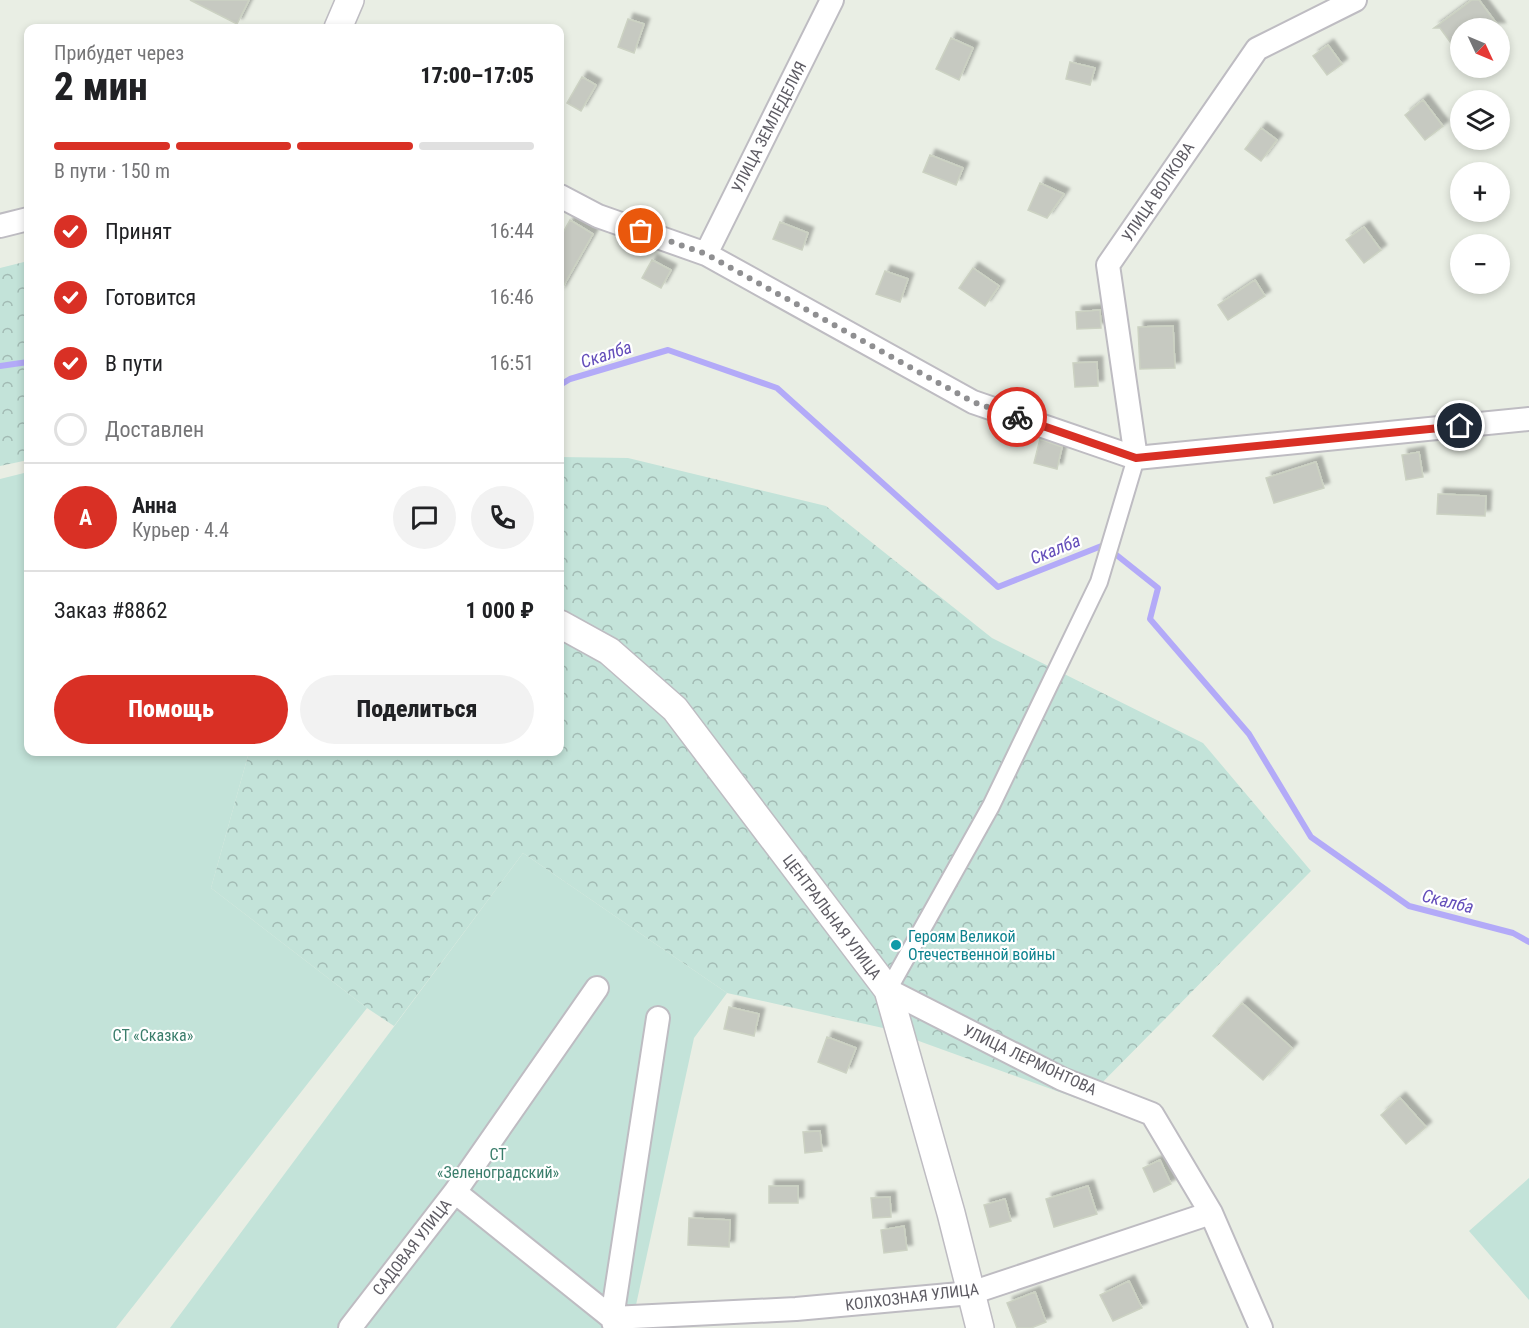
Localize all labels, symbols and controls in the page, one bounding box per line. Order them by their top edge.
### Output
north arrow [1450,18,1510,78]
map controls [1450,18,1510,294]
text: Прибудет через [54,41,184,65]
street label: УЛИЦА ЗЕМЛЕДЕЛИЯ [728,58,810,196]
text: 17:00–17:05 [420,63,534,88]
text: 2 мин [54,64,148,110]
button: layers [1450,90,1510,150]
street label: УЛИЦА ВОЛКОВА [1118,139,1198,245]
text: В пути · 150 m [54,159,170,183]
button: + [1450,162,1510,222]
pin [615,205,666,256]
icon: bag [624,214,657,247]
icon: check [54,215,87,248]
text: Принят [105,219,172,244]
text: 16:44 [490,219,534,243]
button: − [1450,234,1510,294]
icon: check [54,281,87,314]
text: Готовится [105,285,196,310]
text: 16:46 [490,285,534,309]
water label: Скалба [578,336,634,372]
icon: check [54,347,87,380]
text: В пути [105,351,163,376]
text: 16:51 [490,351,534,375]
courier [987,387,1047,447]
pin [1434,400,1485,451]
icon: bike [1001,401,1034,434]
icon: home [1443,409,1476,442]
text: Доставлен [105,417,204,442]
button: chat [393,486,456,549]
button: phone [471,486,534,549]
text: Анна [132,493,177,518]
text: А [79,505,92,530]
text: Курьер · 4.4 [132,518,229,542]
water label: Скалба [1027,529,1083,569]
text: Заказ #8862 [54,598,167,623]
text: 1 000 ₽ [466,598,534,623]
button: Помощь [54,675,288,744]
button: Поделиться [300,675,534,744]
street label: ЦЕНТРАЛЬНАЯ УЛИЦА [779,851,885,983]
water label: Скалба [1420,884,1476,918]
place label: Героям Великой Отечественной войны [908,927,1056,964]
marker: Героям Великой Отечественной войны [889,938,903,952]
street label: УЛИЦА ЛЕРМОНТОВА [960,1021,1100,1099]
park label: СТ «Сказка» [113,1026,194,1045]
park label: СТ «Зеленоградский» [437,1145,560,1182]
street label: САДОВАЯ УЛИЦА [369,1195,455,1299]
street label: КОЛХОЗНАЯ УЛИЦА [844,1279,980,1315]

